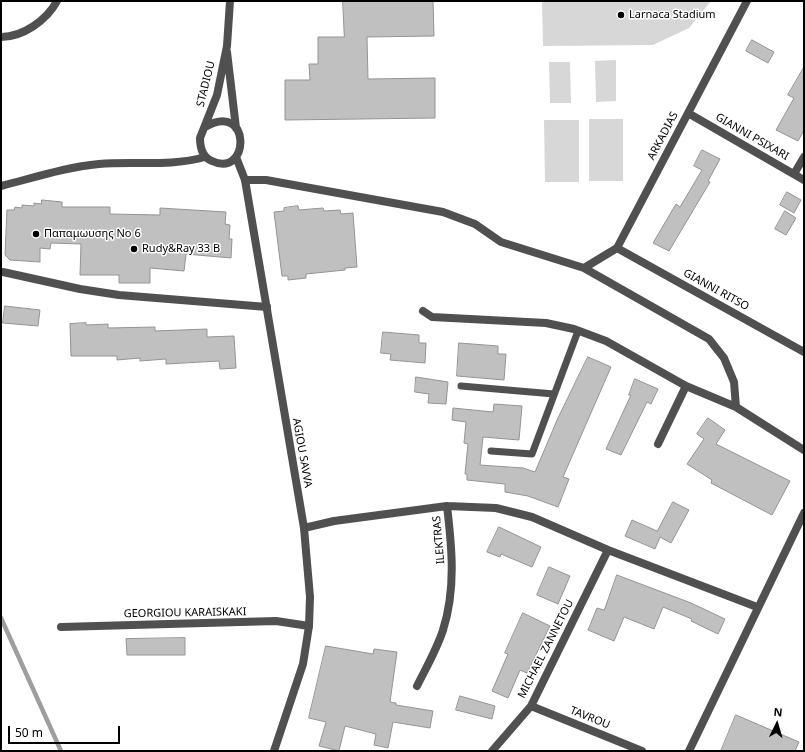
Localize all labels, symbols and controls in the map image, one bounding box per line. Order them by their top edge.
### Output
place label: Larnaca Stadium [629,8,716,22]
marker: Larnaca Stadium [616,10,626,20]
street label: STADIOU [194,60,218,108]
street label: ARKADIAS [645,110,681,162]
street label: GIANNI PSIXARI [713,111,791,163]
place label: Παπαμωυσης No 6 [44,227,141,241]
marker: Παπαμωυσης No 6 [31,229,41,239]
place label: Rudy&Ray 33 B [142,242,220,256]
marker: Rudy&Ray 33 B [129,244,139,254]
street label: GIANNI RITSO [681,266,751,314]
street label: AGIOU SAVVA [289,417,315,489]
street label: ILEKTRAS [430,515,448,565]
street label: MICHAEL ZANNETOU [515,597,577,701]
street label: GEORGIOU KARAISKAKI [124,605,246,621]
street label: TAVROU [568,704,612,732]
north arrow [757,704,797,744]
text: N [773,704,783,719]
scale bar [10,718,122,744]
text: 50 m [15,724,43,741]

